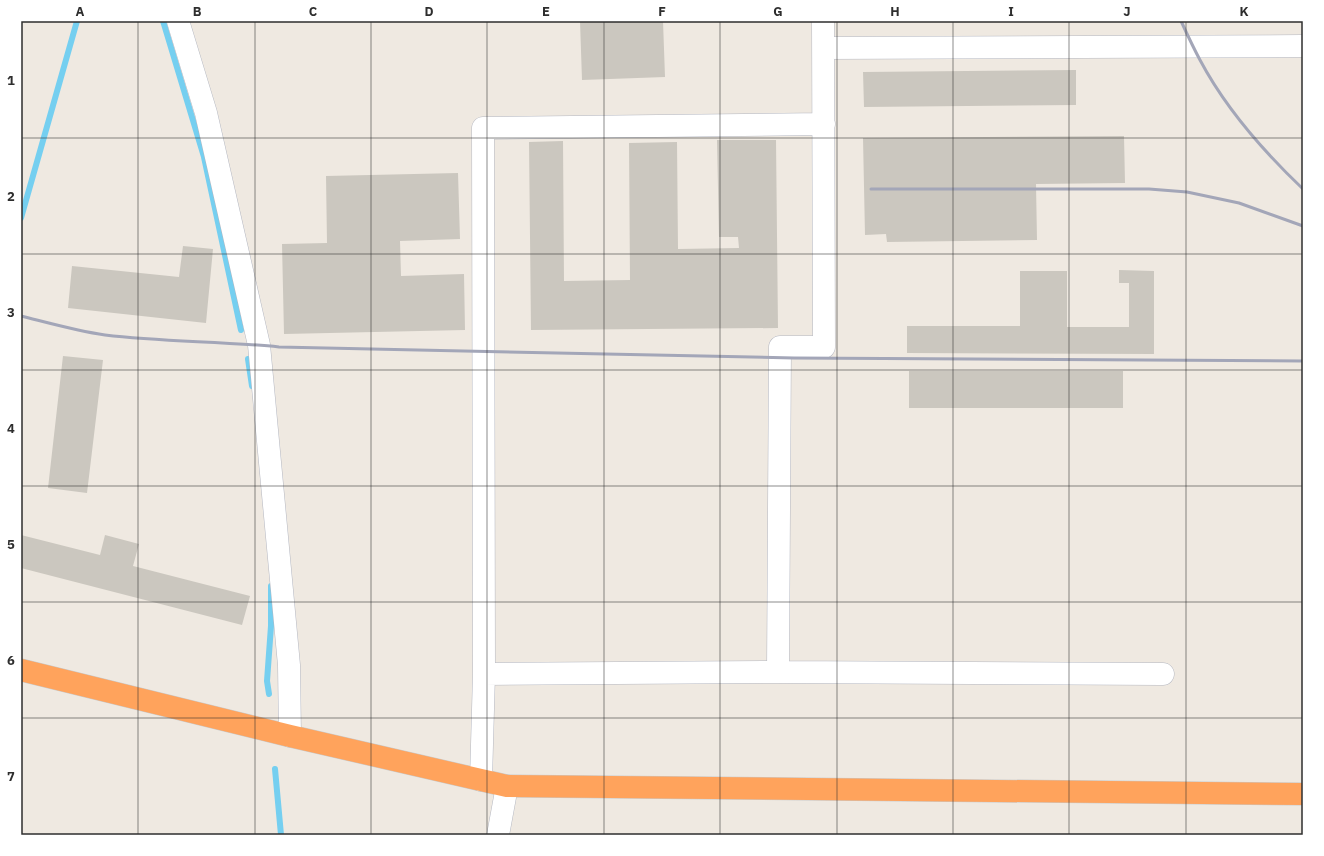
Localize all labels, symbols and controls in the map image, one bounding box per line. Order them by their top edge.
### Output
text: A [76,3,85,20]
text: B [193,3,202,20]
text: C [309,3,318,20]
text: D [424,3,434,20]
text: E [542,3,550,20]
text: F [658,3,666,20]
text: G [773,3,783,20]
text: H [890,3,900,20]
text: I [1008,3,1014,20]
text: J [1123,3,1131,20]
text: K [1239,3,1249,20]
text: 1 [7,72,15,89]
text: 2 [7,188,15,205]
text: 3 [7,304,15,321]
text: 4 [7,420,15,437]
text: 5 [7,536,15,553]
text: 6 [7,652,15,669]
text: 7 [7,768,15,785]

